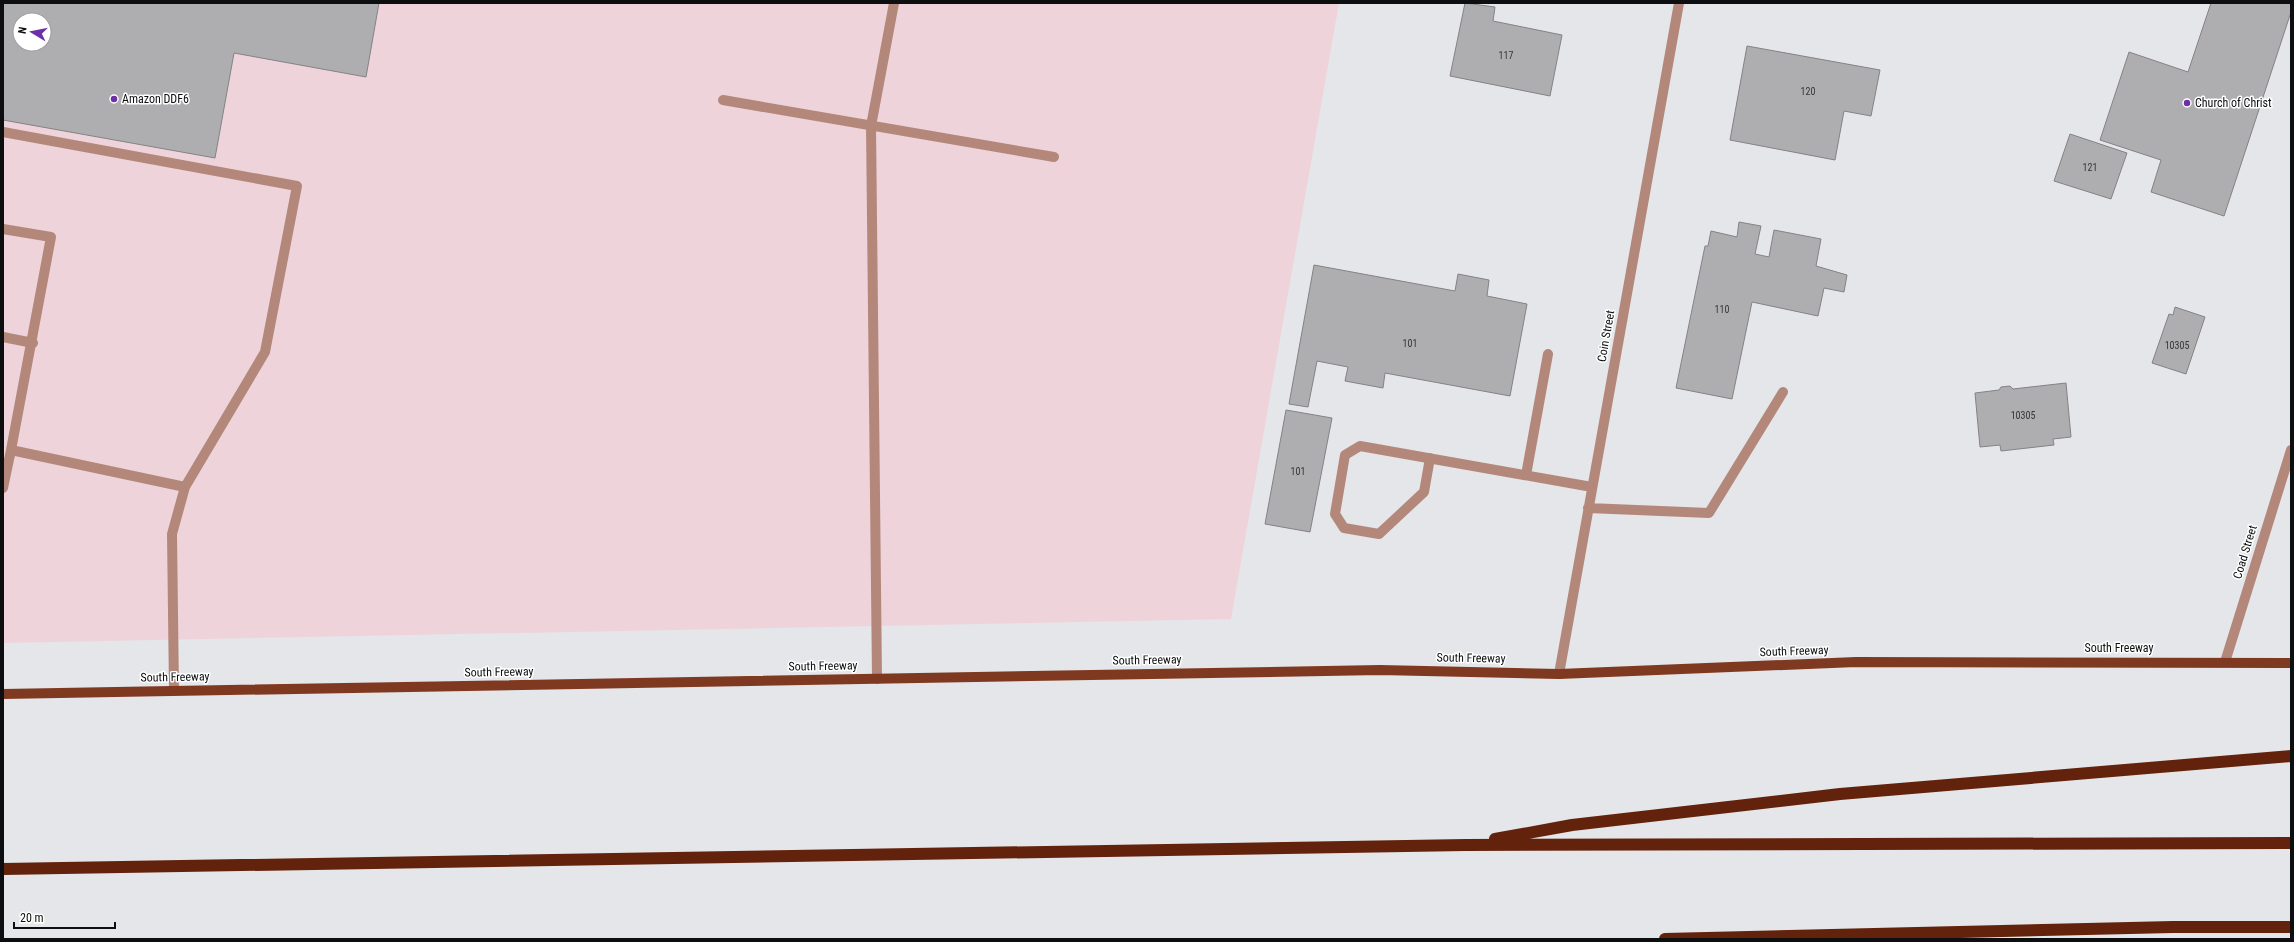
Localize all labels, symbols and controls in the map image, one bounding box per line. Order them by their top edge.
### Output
north arrow [12,12,52,52]
text: N [16,26,30,35]
house number: 117 [1499,50,1513,61]
house number: 120 [1801,86,1815,97]
place label: Amazon DDF6 [122,92,189,106]
marker: Amazon DDF6 [109,94,119,104]
place label: Church of Christ [2195,96,2272,110]
marker: Church of Christ [2182,98,2192,108]
house number: 121 [2083,162,2097,173]
house number: 110 [1715,304,1729,315]
street label: Coin Street [1595,309,1618,363]
house number: 101 [1403,338,1417,349]
house number: 10305 [2165,340,2189,351]
house number: 10305 [2011,410,2035,421]
house number: 101 [1291,466,1305,477]
street label: Coad Street [2230,523,2260,581]
street label: South Freeway [2084,641,2154,655]
street label: South Freeway [1759,643,1829,659]
street label: South Freeway [1436,650,1506,666]
street label: South Freeway [1112,652,1182,668]
street label: South Freeway [788,658,858,674]
street label: South Freeway [464,664,534,680]
street label: South Freeway [140,669,210,685]
scale bar [14,904,115,930]
text: 20 m [20,911,44,925]

